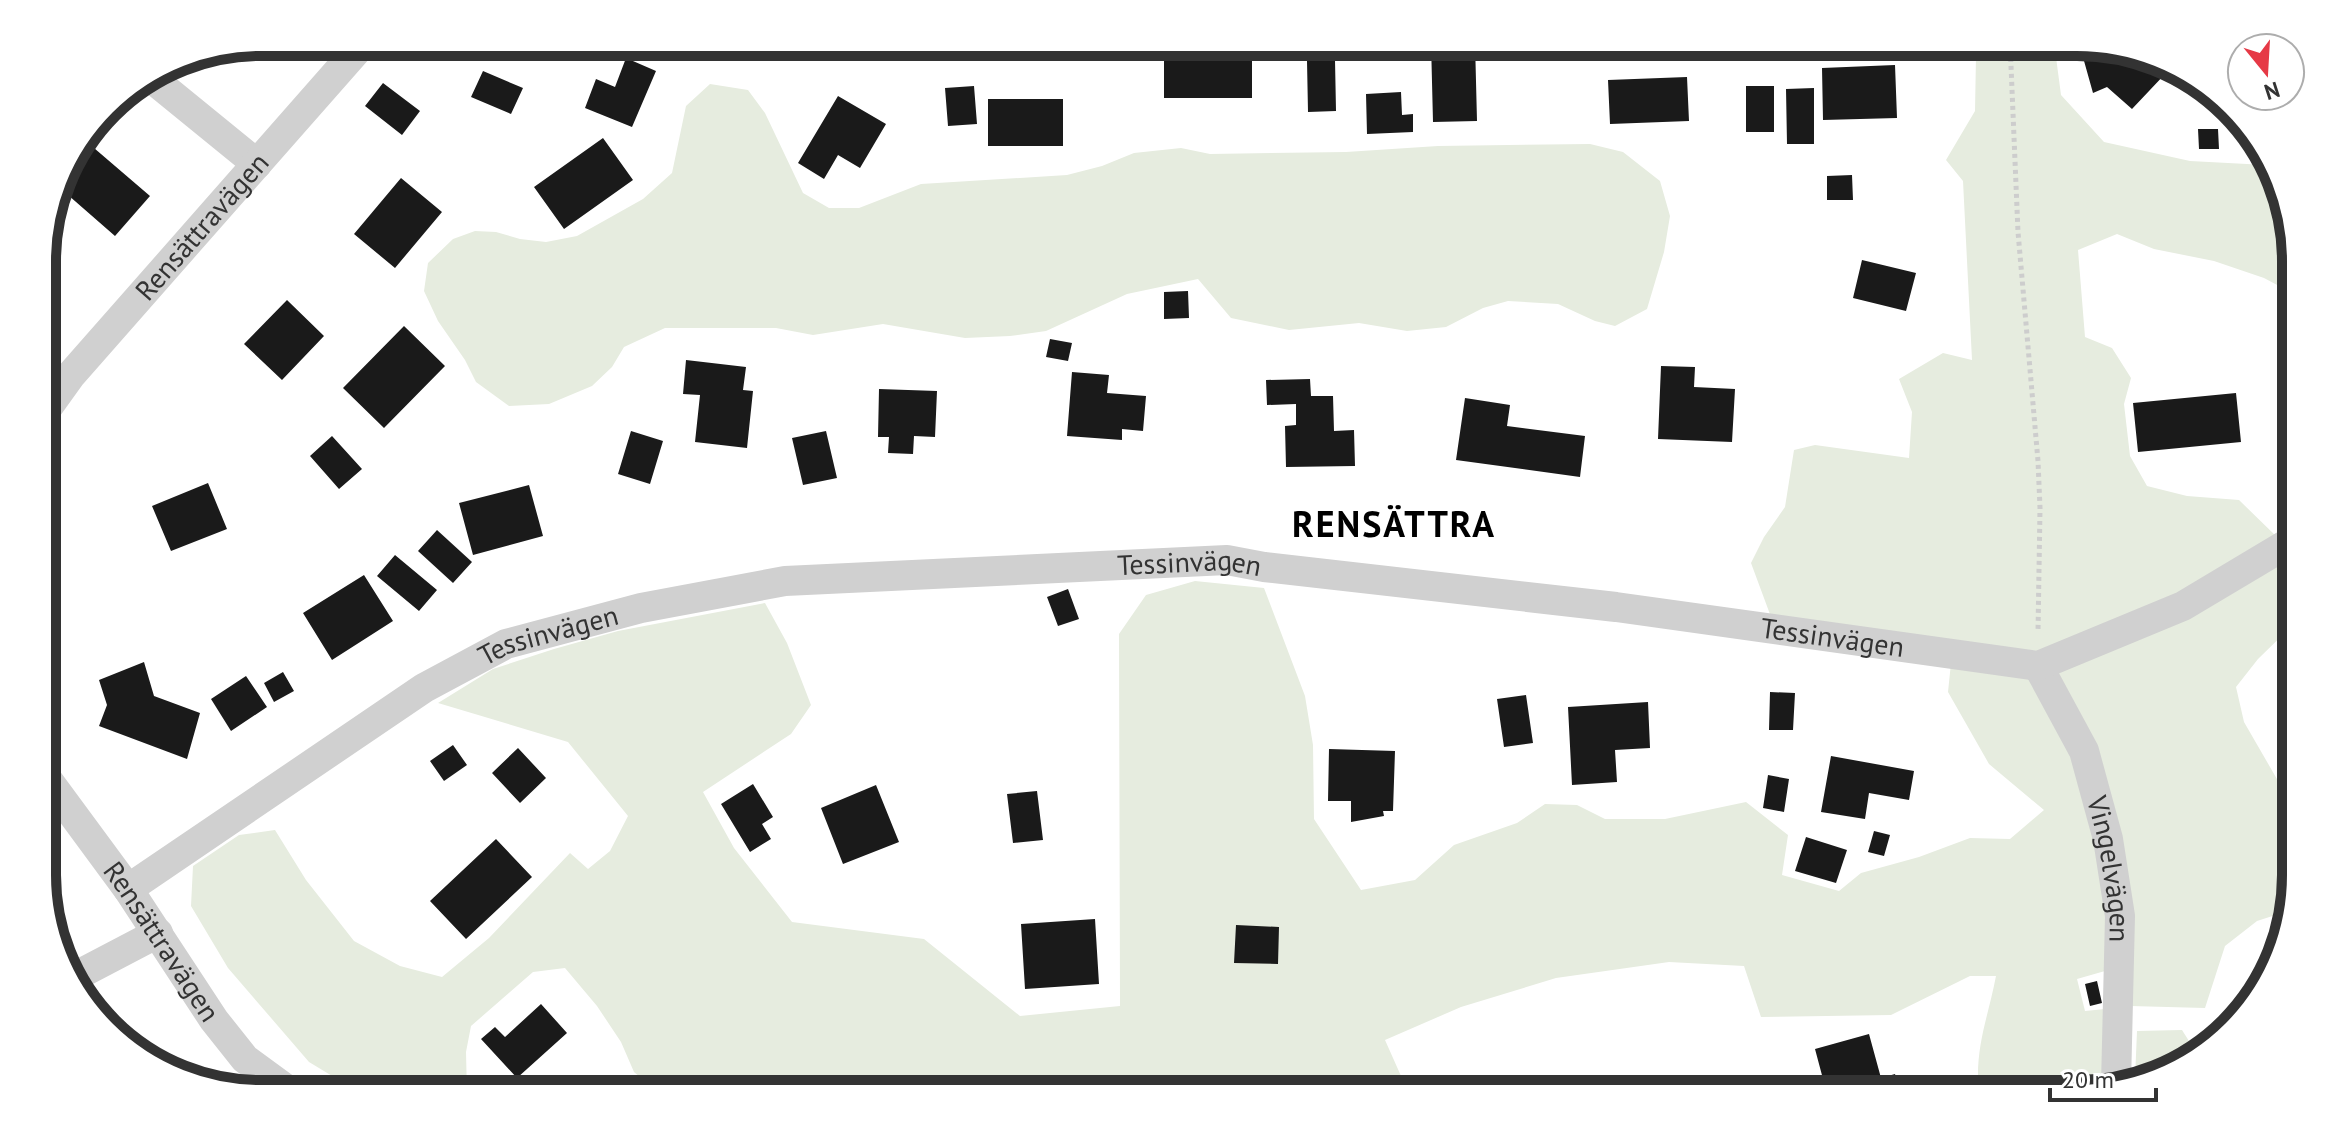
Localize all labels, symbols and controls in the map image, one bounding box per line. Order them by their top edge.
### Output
north arrow [2226,32,2306,112]
text: N [2261,75,2283,107]
street label: Rensättravägen [126,144,276,308]
district label: RENSÄTTRA [1292,500,1496,547]
street label: Tessinvägen [1116,541,1265,584]
street label: Tessinvägen [471,596,622,674]
street label: Tessinvägen [1758,608,1907,665]
street label: Vingelvägen [2079,791,2139,943]
street label: Rensättravägen [96,853,229,1028]
scale bar [2050,1052,2156,1102]
text: 20 m [2062,1064,2114,1095]

